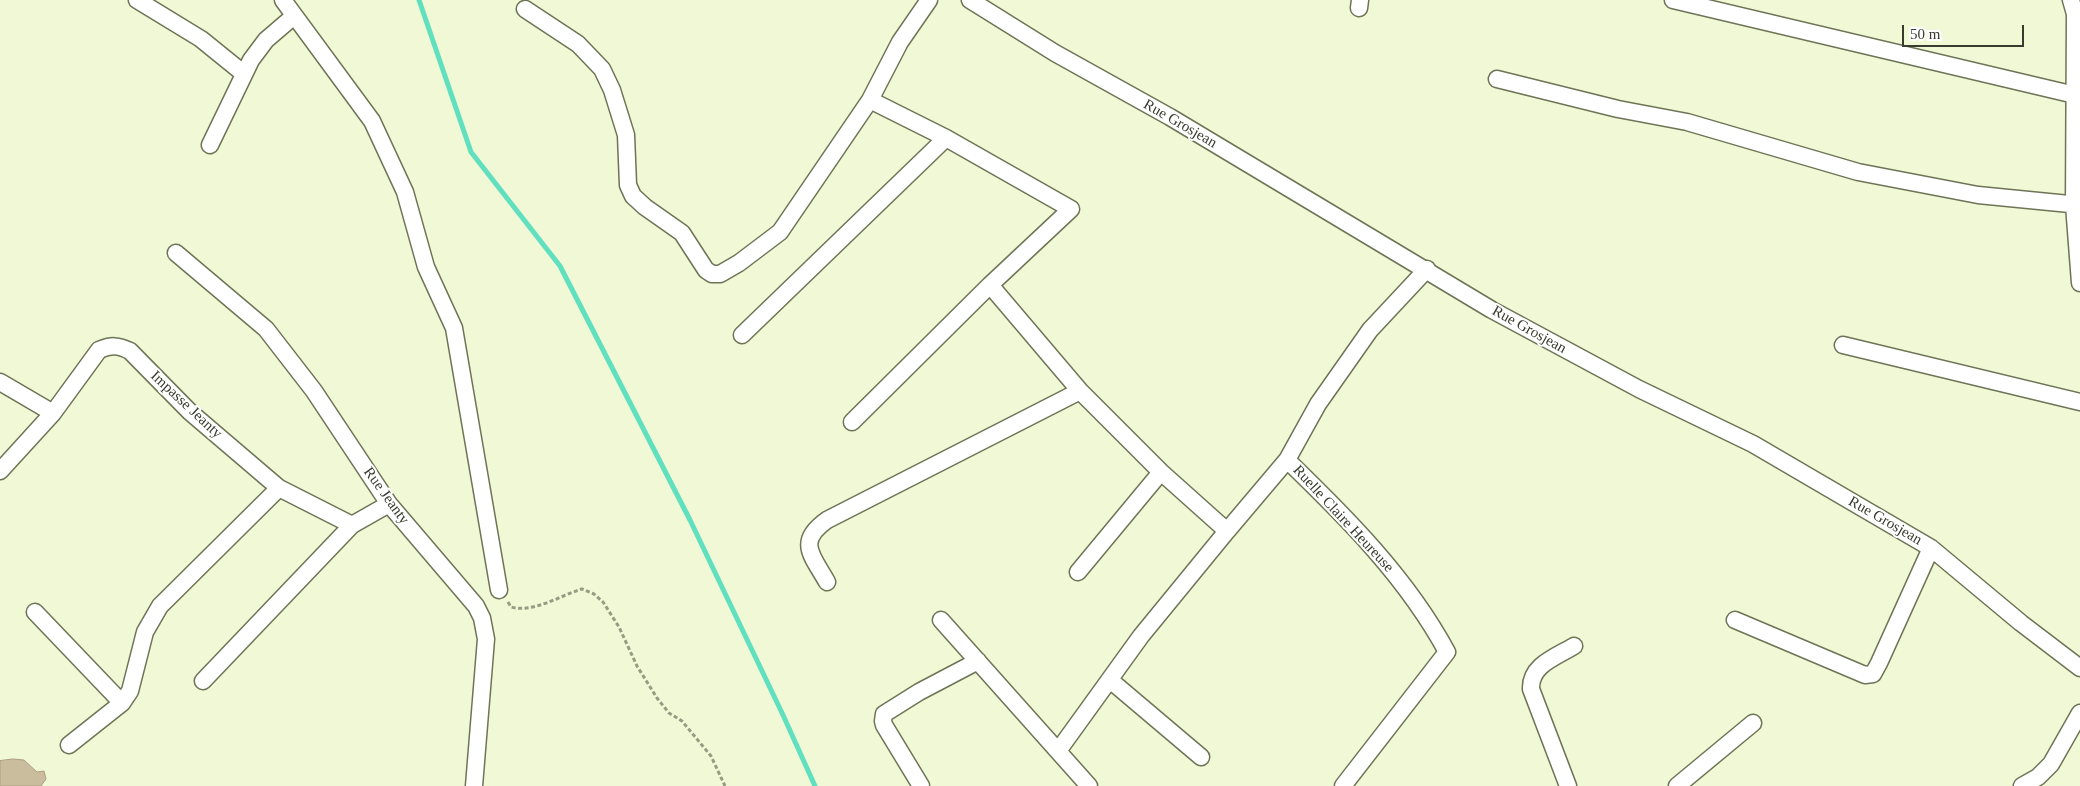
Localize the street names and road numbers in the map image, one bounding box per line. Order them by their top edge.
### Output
street label: Rue Grosjean [1140,96,1220,152]
street label: Rue Grosjean [1489,302,1569,358]
street label: Impasse Jeanty [147,367,225,443]
street label: Ruelle Claire Heureuse [1289,462,1397,576]
street label: Rue Jeanty [359,464,413,528]
street label: Rue Grosjean [1845,493,1925,549]

